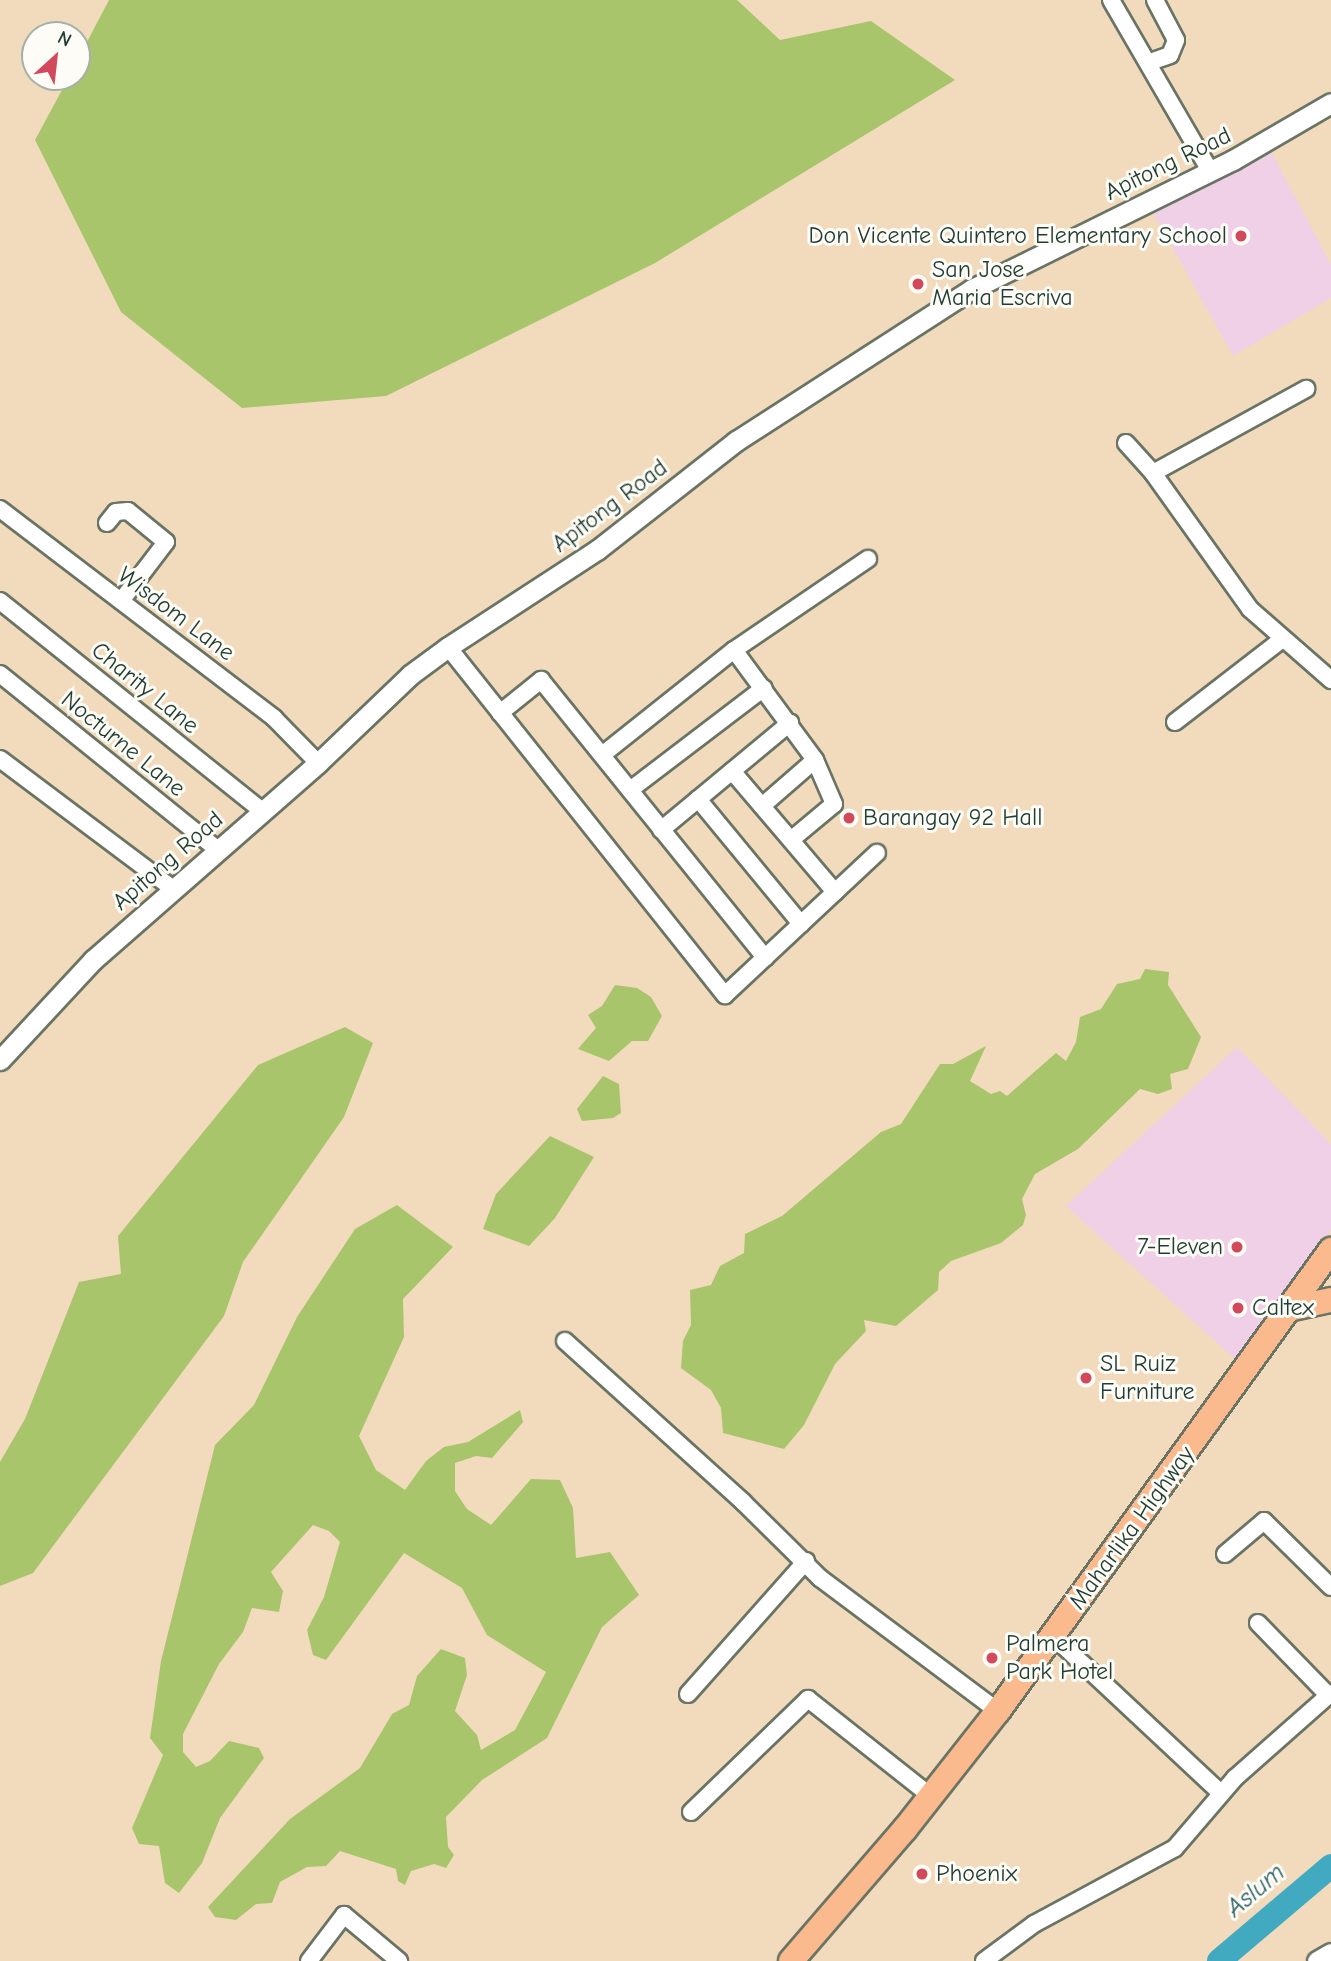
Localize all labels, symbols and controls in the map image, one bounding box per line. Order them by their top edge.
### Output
north arrow [21,21,91,91]
text: N [54,26,75,52]
street label: Apitong Road [1100,121,1236,207]
place label: Don Vicente Quintero Elementary School [808,222,1227,250]
marker: Don Vicente Quintero Elementary School [1233,228,1249,244]
place label: San Jose Maria Escriva [932,256,1073,312]
marker: San Jose Maria Escriva [910,276,926,292]
street label: Apitong Road [547,453,673,559]
street label: Wisdom Lane [112,561,240,667]
street label: Charity Lane [85,636,205,740]
street label: Nocturne Lane [55,685,191,803]
place label: Barangay 92 Hall [863,804,1042,832]
street label: Apitong Road [107,805,229,917]
marker: Barangay 92 Hall [841,810,857,826]
place label: 7-Eleven [1137,1233,1223,1261]
marker: 7-Eleven [1229,1239,1245,1255]
place label: Caltex [1252,1294,1314,1322]
marker: Caltex [1230,1300,1246,1316]
place label: SL Ruiz Furniture [1100,1350,1195,1406]
marker: SL Ruiz Furniture [1078,1370,1094,1386]
street label: Maharlika Highway [1063,1441,1201,1615]
place label: Palmera Park Hotel [1006,1630,1113,1686]
marker: Palmera Park Hotel [984,1650,1000,1666]
water label: Aslum [1220,1858,1292,1924]
place label: Phoenix [936,1860,1017,1888]
marker: Phoenix [914,1866,930,1882]

